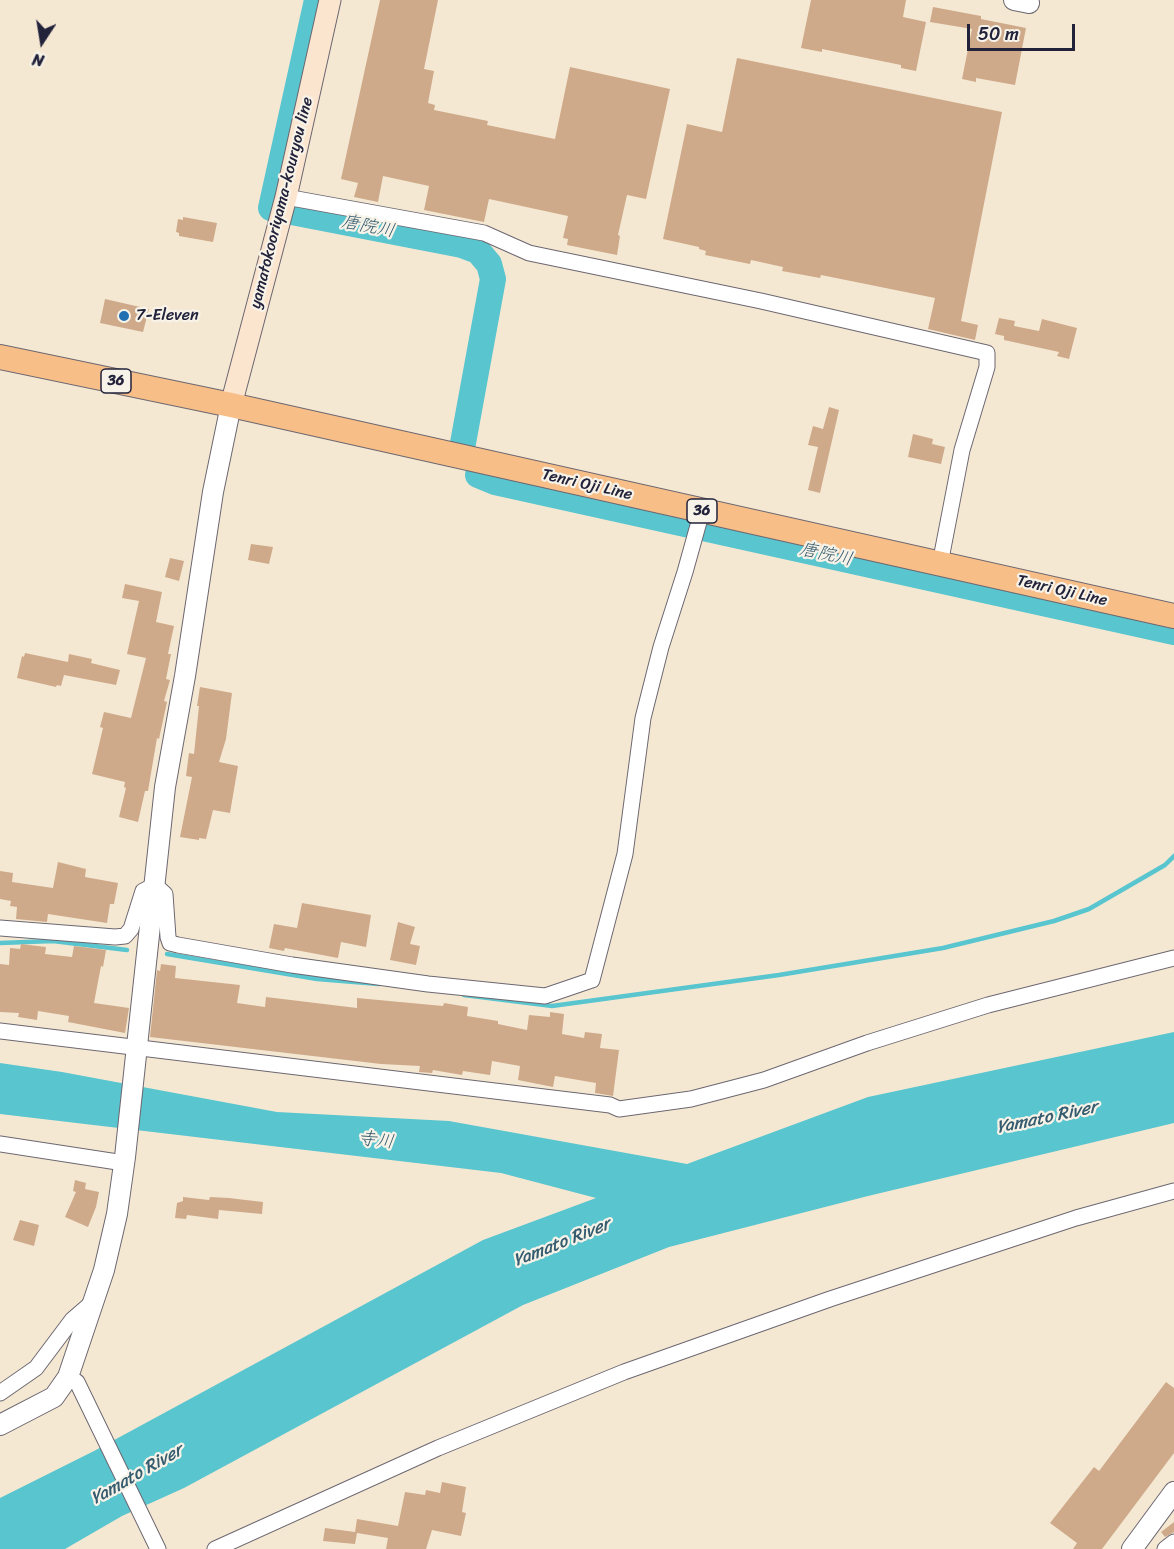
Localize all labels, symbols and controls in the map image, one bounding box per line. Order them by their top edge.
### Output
north arrow [12,12,72,72]
scale bar [970,12,1078,50]
text: 50 m [978,18,1019,50]
text: N [30,45,47,75]
street label: yamatokooriyama-kouryou line [246,95,318,311]
water label: 唐院川 [339,211,397,243]
place label: 7-Eleven [136,306,199,326]
marker: 7-Eleven [117,309,131,323]
road number: 36 [101,369,131,393]
street label: Tenri Oji Line [540,465,634,505]
road number: 36 [687,499,717,523]
water label: 唐院川 [797,539,855,571]
street label: Tenri Oji Line [1015,571,1109,611]
water label: Yamato River [995,1097,1099,1139]
water label: 寺川 [357,1128,395,1154]
water label: Yamato River [511,1214,613,1272]
water label: Yamato River [87,1440,187,1510]

